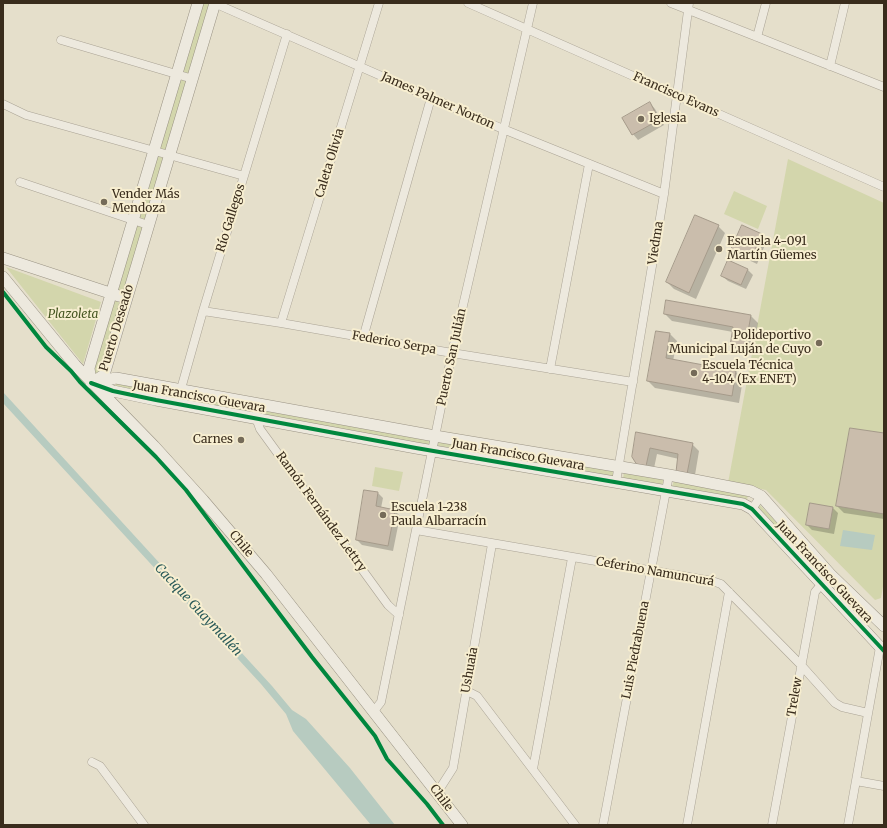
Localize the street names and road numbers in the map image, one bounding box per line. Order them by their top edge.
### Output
street label: James Palmer Norton [379,69,497,133]
street label: Francisco Evans [631,70,721,120]
street label: Caleta Olivia [313,127,347,199]
street label: Río Gallegos [214,182,248,254]
street label: Viedma [645,220,667,266]
street label: Puerto Deseado [97,283,137,373]
street label: Puerto San Julián [435,307,469,407]
street label: Federico Serpa [351,329,437,357]
street label: Juan Francisco Guevara [132,378,266,416]
street label: Juan Francisco Guevara [451,436,585,474]
street label: Ramón Fernández Lettry [273,449,369,575]
street label: Juan Francisco Guevara [773,518,875,626]
street label: Chile [226,528,256,560]
street label: Ceferino Namuncurá [595,555,715,589]
street label: Luis Piedrabuena [619,600,653,700]
street label: Ushuaia [459,646,481,694]
street label: Trelew [784,676,806,718]
street label: Chile [426,782,456,814]

